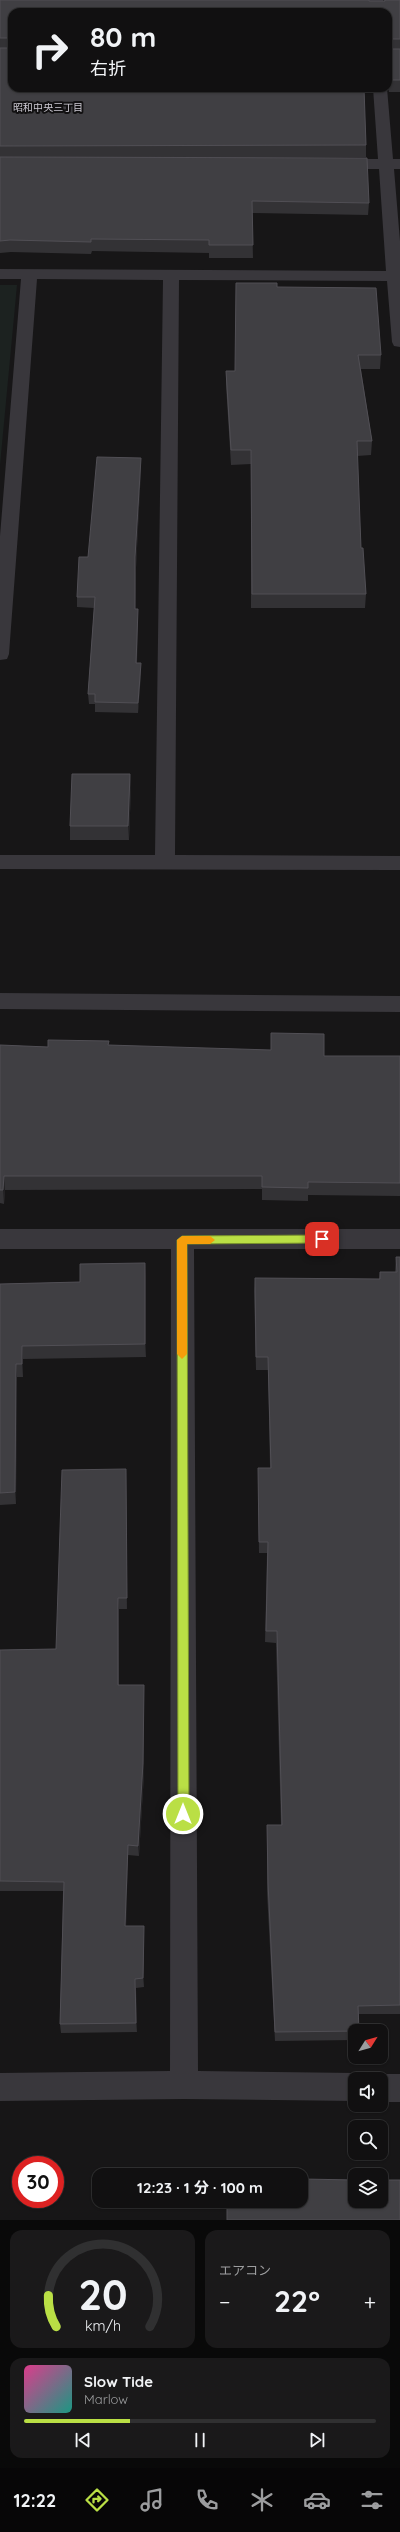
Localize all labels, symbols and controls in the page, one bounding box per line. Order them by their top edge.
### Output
text: 80 m [90,19,156,54]
icon: right [24,24,76,76]
text: 右折 [90,57,126,80]
district label: 昭和中央三丁目 [13,101,83,114]
pin [305,1222,339,1256]
icon: arrive [311,1228,333,1250]
position arrow [162,1793,204,1835]
north arrow [348,2024,388,2064]
map controls [348,2024,388,2208]
button: sound [348,2072,388,2112]
button: search [348,2120,388,2160]
speed limit sign: 30 [12,2156,64,2208]
button: layers [348,2168,388,2208]
text: 12:23 · 1 分 · 100 m [137,2178,263,2197]
text: エアコン [219,2262,271,2278]
text: 20 [78,2268,127,2320]
text: 22° [274,2282,320,2320]
text: − [219,2288,230,2316]
text: + [364,2288,376,2316]
text: km/h [84,2317,121,2335]
text: Slow Tide [84,2372,153,2391]
text: Marlow [84,2391,128,2407]
icon: previous [72,2429,94,2451]
icon: pause [189,2429,211,2451]
icon: next [306,2429,328,2451]
icon: directions [83,2486,111,2514]
icon: music [138,2486,166,2514]
icon: phone [193,2486,221,2514]
icon: climate [248,2486,276,2514]
icon: car [303,2486,331,2514]
icon: filters [358,2486,386,2514]
text: 12:22 [14,2489,56,2512]

